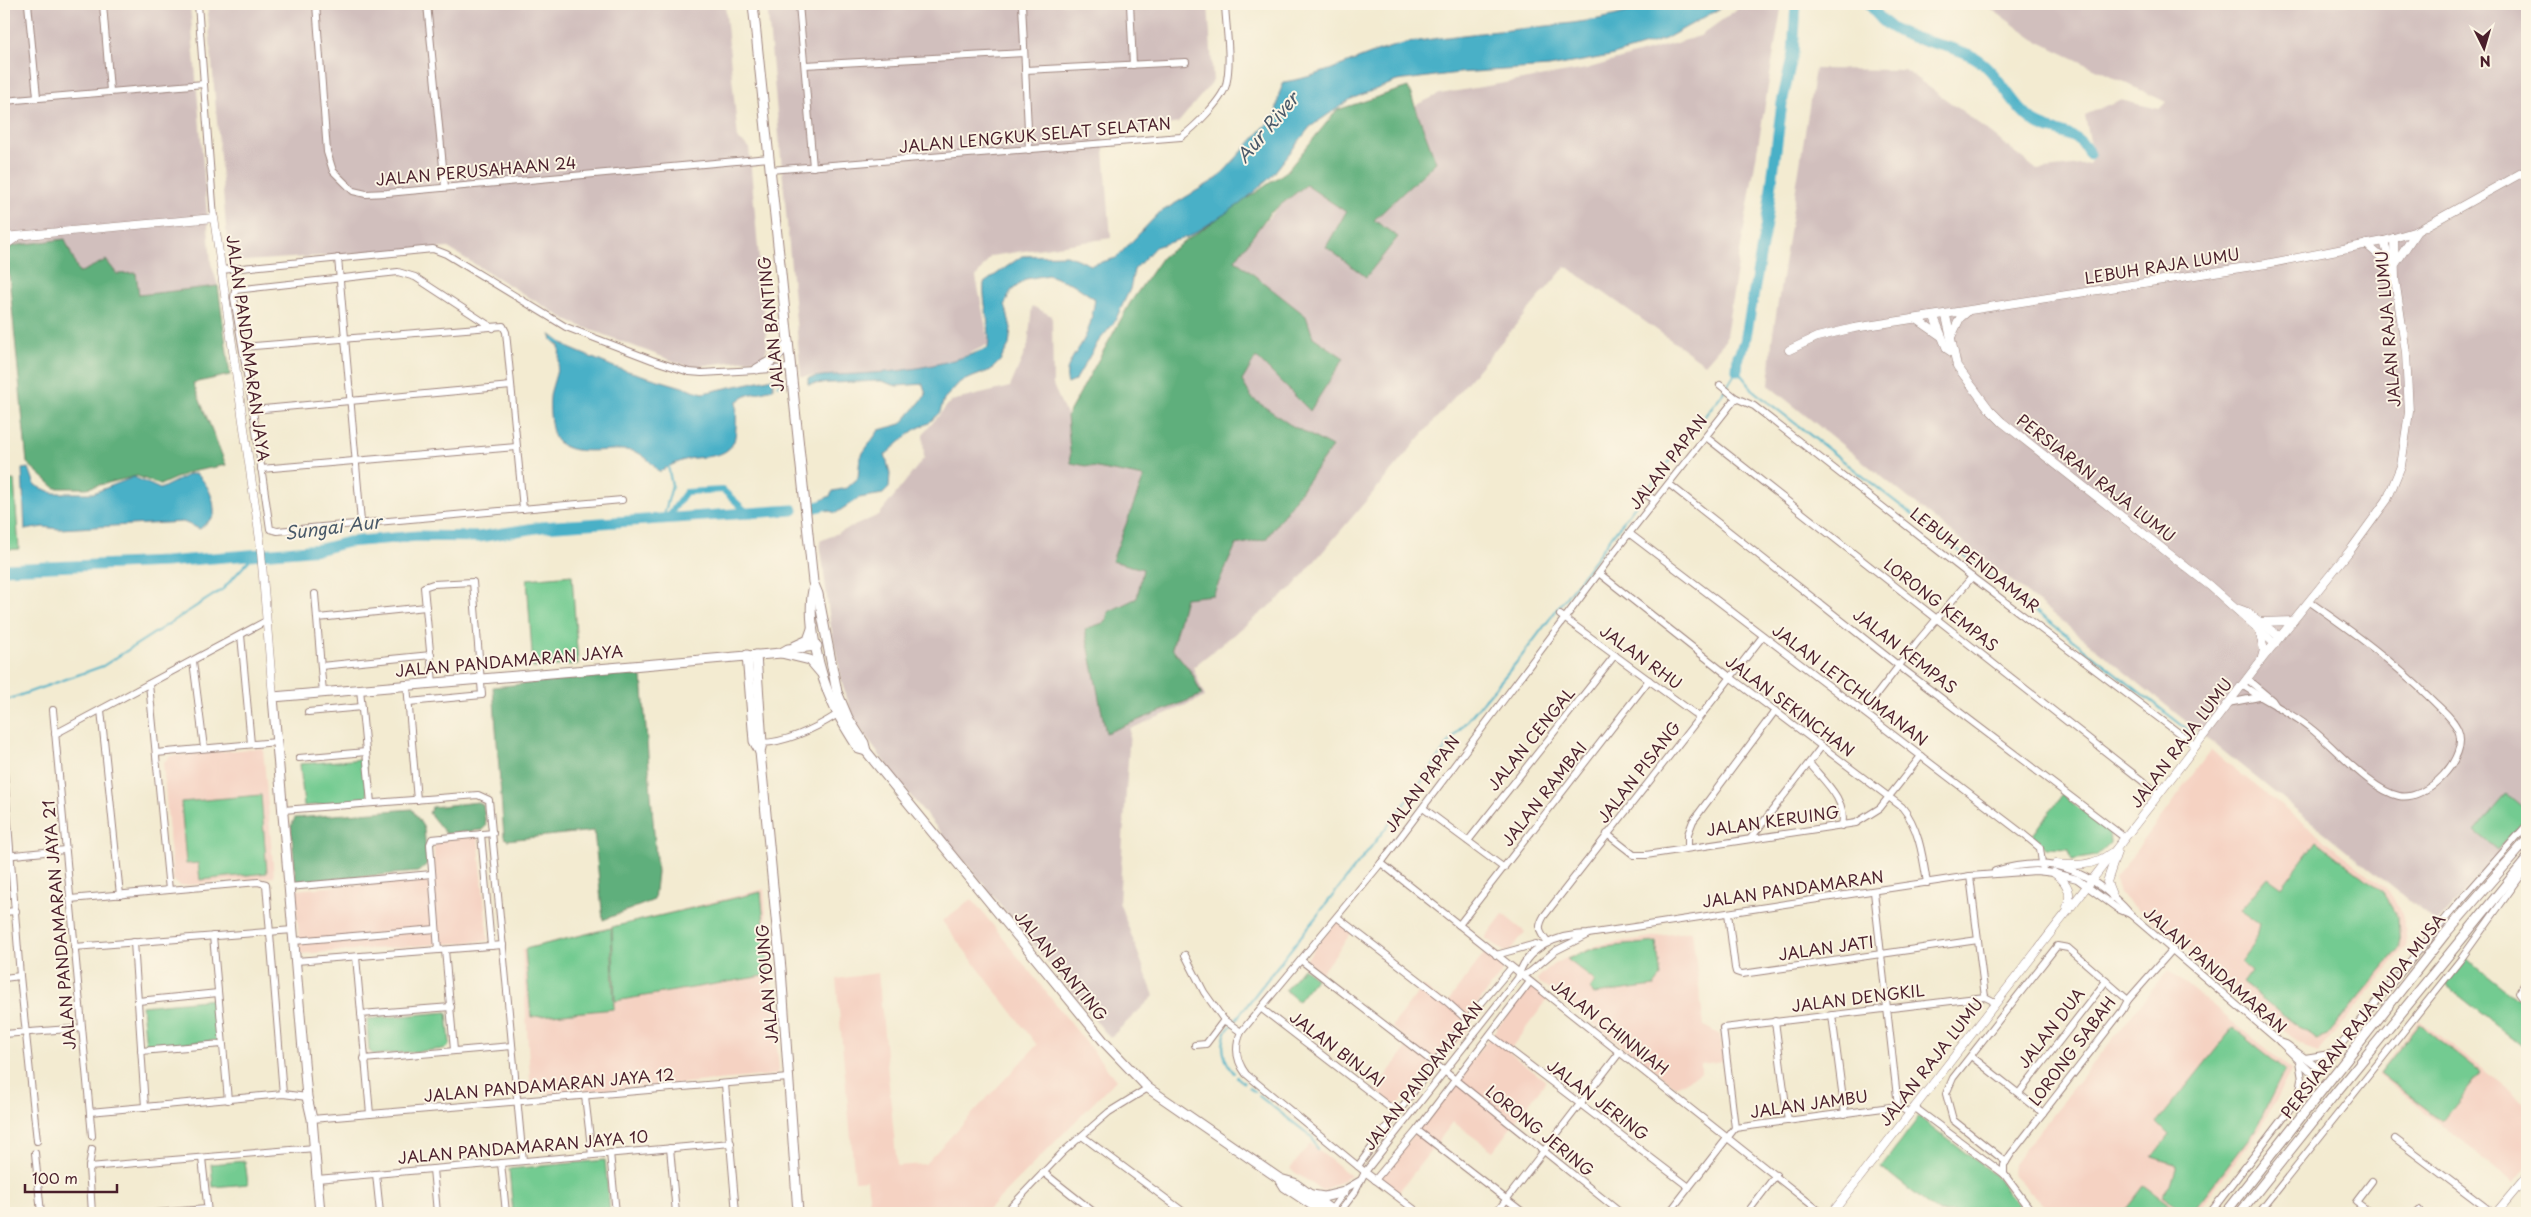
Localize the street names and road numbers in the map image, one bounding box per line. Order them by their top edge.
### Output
street label: JALAN LENGKUK SELAT SELATAN [898,110,1172,158]
street label: JALAN PERUSAHAAN 24 [375,149,577,191]
street label: JALAN PANDAMARAN JAYA [221,233,277,463]
street label: LEBUH RAJA LUMU [2082,241,2241,289]
street label: JALAN RAJA LUMU [2368,250,2406,408]
street label: JALAN BANTING [751,255,789,394]
street label: PERSIARAN RAJA LUMU [2012,407,2181,547]
street label: JALAN PAPAN [1622,409,1712,514]
street label: LEBUH PENDAMAR [1906,501,2046,618]
street label: LORONG KEMPAS [1879,552,2004,657]
street label: JALAN KEMPAS [1849,602,1963,699]
street label: JALAN RHU [1595,618,1688,694]
street label: JALAN LETCHUMANAN [1768,618,1933,751]
street label: JALAN PANDAMARAN JAYA [394,638,624,682]
street label: JALAN SEKINCHAN [1721,649,1860,762]
street label: JALAN RAJA LUMU [2123,672,2237,812]
street label: JALAN CENGAL [1481,681,1580,795]
street label: JALAN PISANG [1591,715,1686,828]
street label: JALAN PAPAN [1378,730,1465,837]
street label: JALAN RAMBAI [1495,736,1592,851]
street label: JALAN PANDAMARAN JAYA 21 [35,799,81,1051]
street label: JALAN KERUING [1705,799,1841,841]
street label: JALAN PANDAMARAN [1701,863,1885,913]
street label: JALAN PANDAMARAN [2139,900,2293,1038]
street label: JALAN BANTING [1009,905,1114,1026]
street label: PERSIARAN RAJA MUDA MUSA [2274,907,2450,1123]
street label: JALAN YOUNG [749,923,783,1045]
street label: JALAN JATI [1777,928,1875,966]
street label: JALAN CHINNIAH [1547,973,1675,1080]
street label: JALAN DENGKIL [1790,977,1926,1017]
street label: JALAN DUA [2011,982,2089,1073]
street label: LORONG SABAH [2022,991,2120,1110]
street label: JALAN RAJA LUMU [1872,992,1988,1131]
street label: JALAN PANDAMARAN [1356,996,1488,1155]
street label: JALAN BINJAI [1285,1004,1390,1092]
street label: JALAN JERING [1542,1053,1655,1146]
street label: JALAN PANDAMARAN JAYA 12 [423,1061,675,1107]
street label: LORONG JERING [1481,1079,1600,1182]
street label: JALAN JAMBU [1748,1083,1869,1123]
street label: JALAN PANDAMARAN JAYA 10 [397,1123,649,1169]

